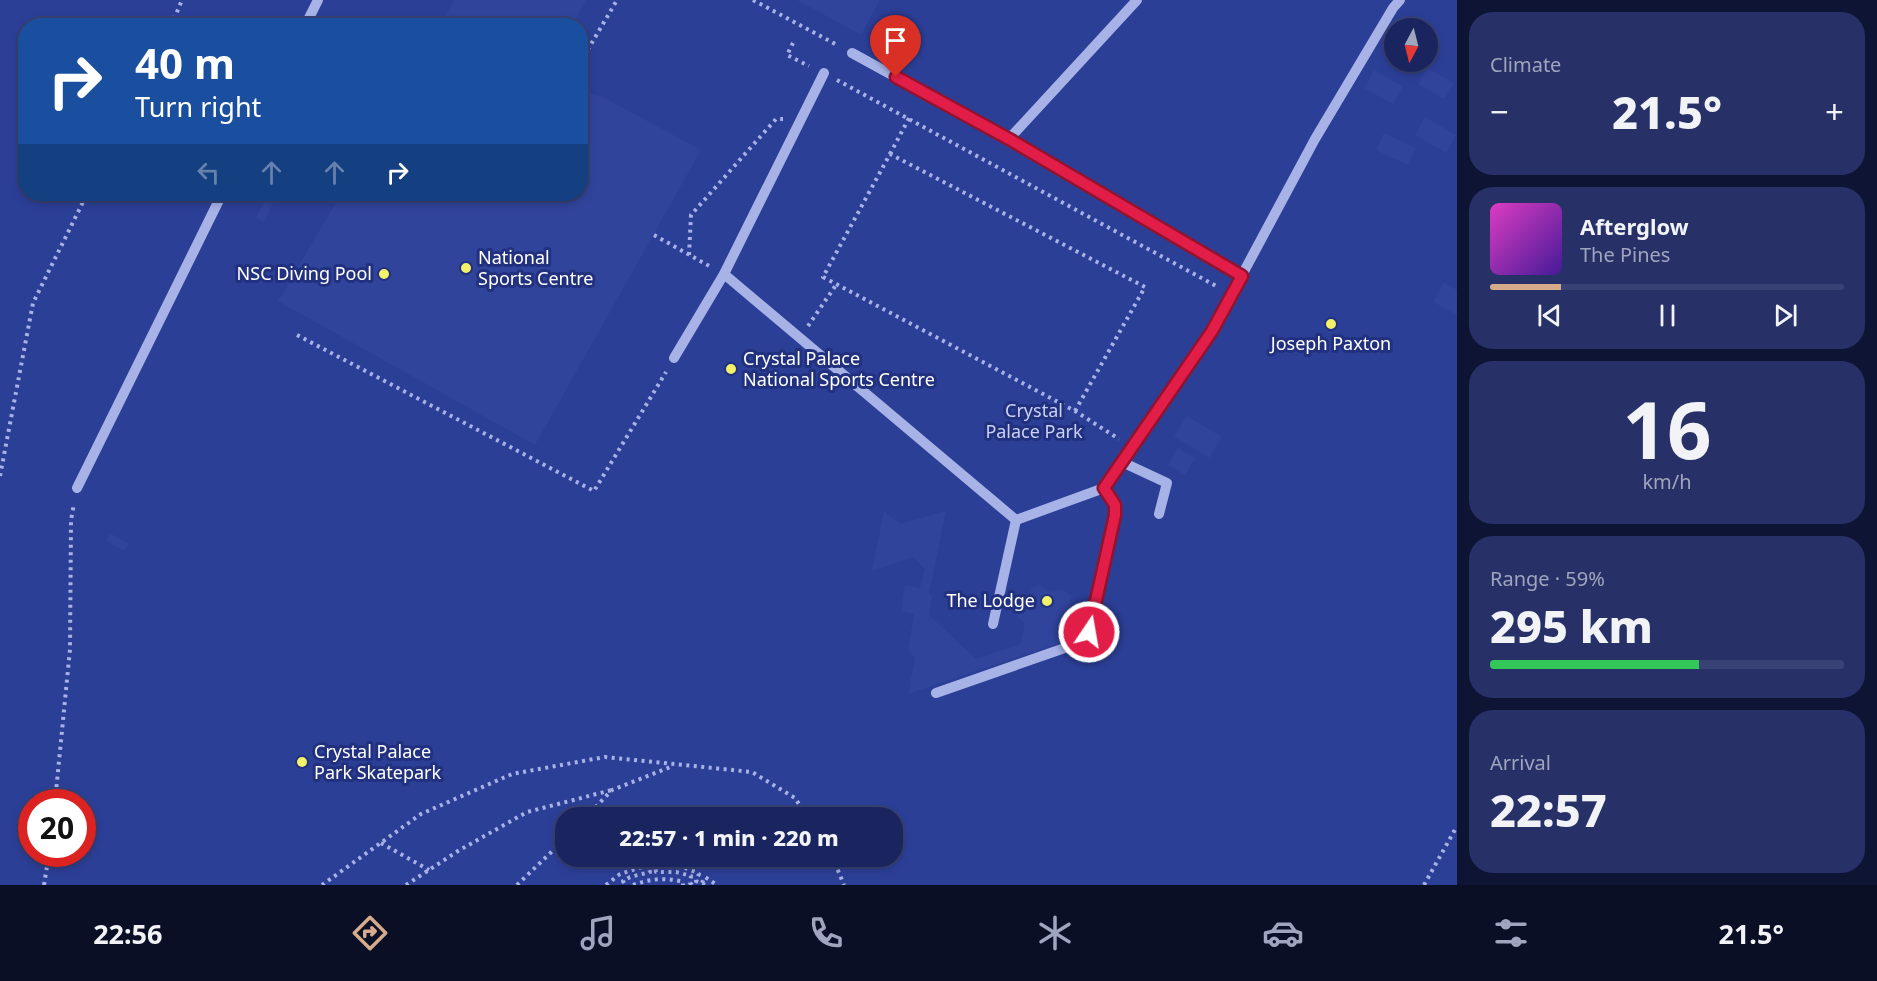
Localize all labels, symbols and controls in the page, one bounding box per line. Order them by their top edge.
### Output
pin [870,15,921,77]
north arrow [1384,18,1438,72]
map controls [1384,18,1438,72]
icon: arrive [879,24,912,57]
text: 40 m [135,34,235,91]
icon: right [36,42,114,120]
text: Climate [1490,51,1561,78]
text: 21.5° [1612,81,1722,142]
text: Turn right [135,88,261,125]
text: − [1490,89,1509,134]
text: + [1825,89,1844,134]
icon: left [192,156,225,189]
icon: ahead [255,156,288,189]
icon: ahead [318,156,351,189]
icon: right [381,156,414,189]
text: Afterglow [1580,211,1689,241]
text: The Pines [1580,241,1670,268]
place label: National Sports Centre [478,245,593,290]
place label: NSC Diving Pool [237,261,372,285]
marker: National Sports Centre [459,261,473,275]
marker: NSC Diving Pool [377,267,391,281]
icon: previous [1533,299,1566,332]
icon: pause [1651,299,1684,332]
icon: next [1769,299,1802,332]
marker: Joseph Paxton [1324,317,1338,331]
place label: Joseph Paxton [1269,331,1391,355]
place label: Crystal Palace National Sports Centre [743,346,935,391]
marker: Crystal Palace National Sports Centre [724,362,738,376]
text: 16 [1622,376,1712,482]
park label: Crystal Palace Park [985,398,1083,443]
text: km/h [1642,468,1692,495]
text: Range · 59% [1490,565,1605,592]
place label: The Lodge [946,588,1035,612]
marker: The Lodge [1040,594,1054,608]
text: 295 km [1490,595,1653,656]
position arrow [1057,600,1121,664]
place label: Crystal Palace Park Skatepark [314,739,442,784]
text: Arrival [1490,749,1551,776]
marker: Crystal Palace Park Skatepark [295,755,309,769]
text: 22:57 [1490,779,1607,840]
speed limit sign: 20 [18,789,96,867]
text: 22:57 · 1 min · 220 m [619,822,839,852]
icon: directions [349,912,391,954]
icon: music [577,912,619,954]
icon: phone [805,912,847,954]
icon: climate [1034,912,1076,954]
icon: car [1262,912,1304,954]
icon: filters [1490,912,1532,954]
text: 22:56 [93,915,163,952]
text: 21.5° [1718,915,1784,952]

